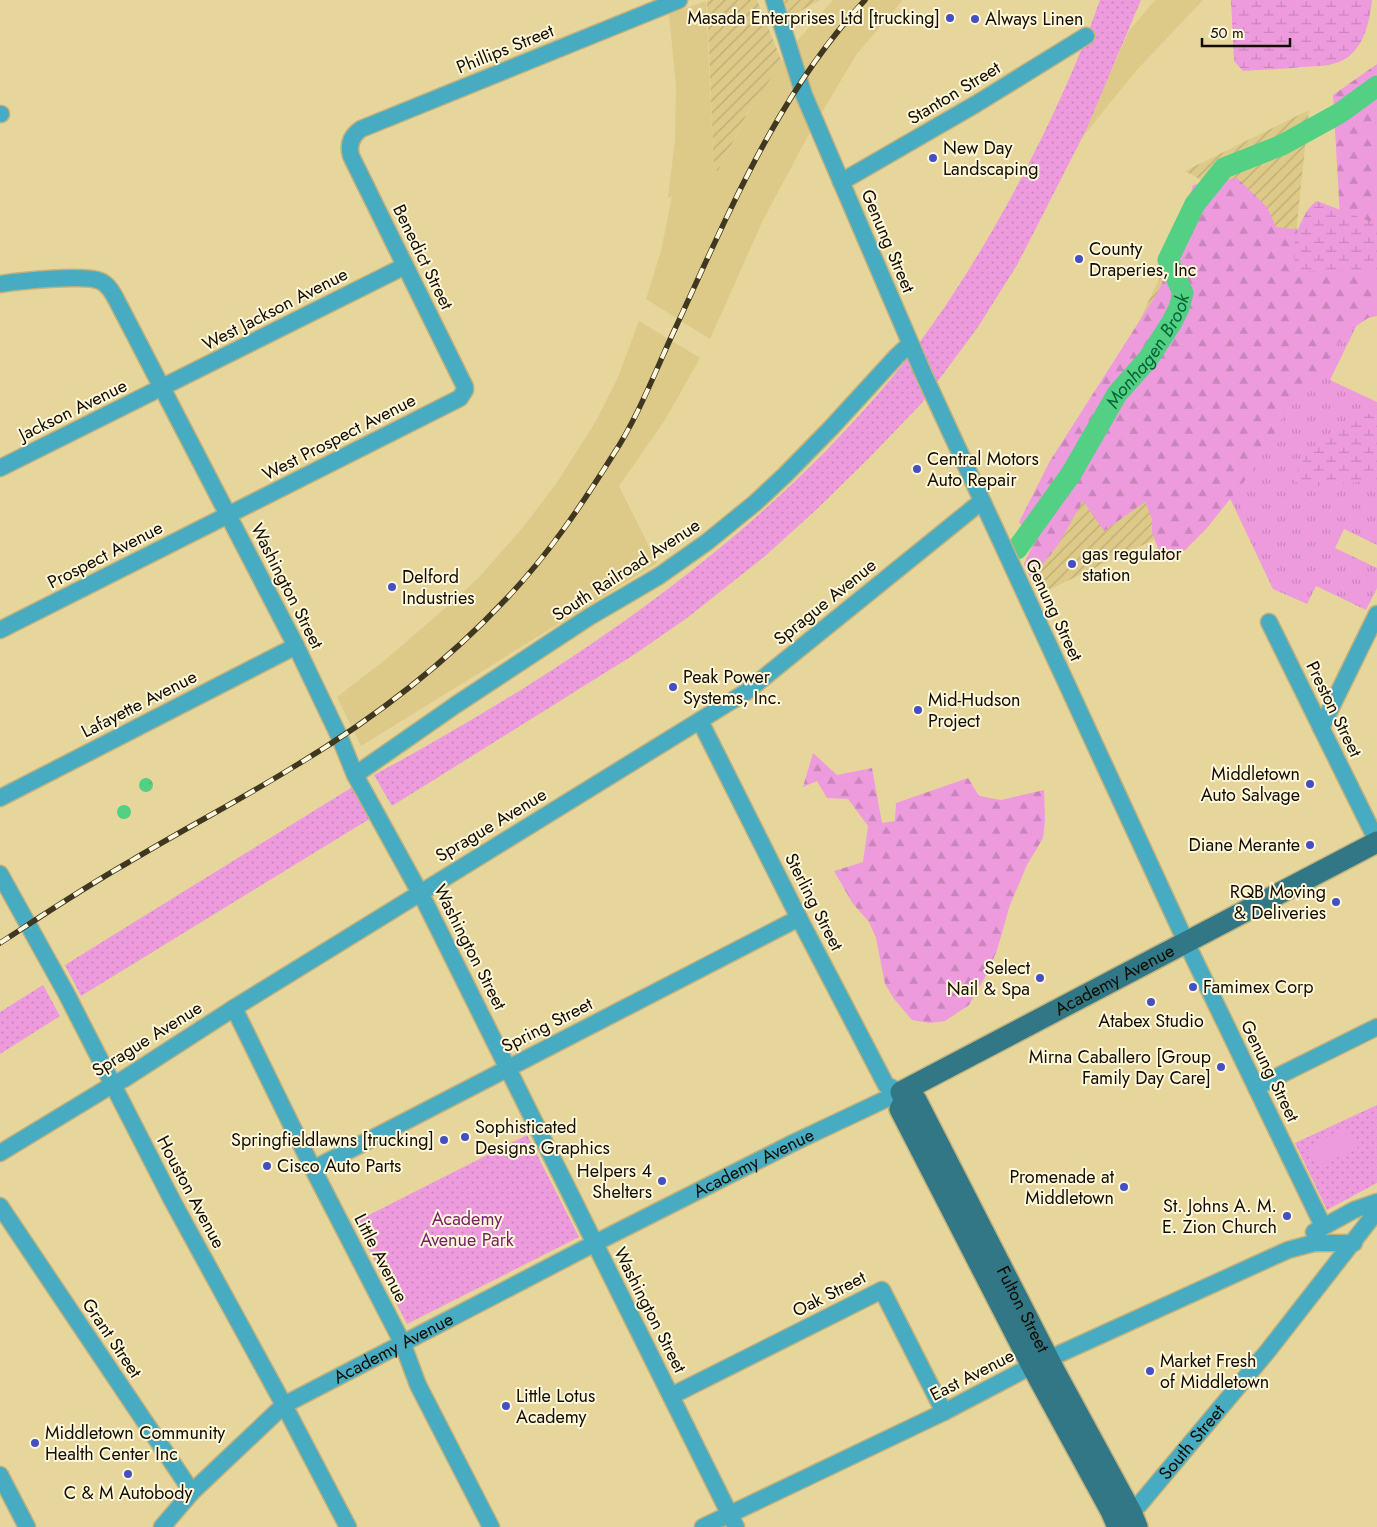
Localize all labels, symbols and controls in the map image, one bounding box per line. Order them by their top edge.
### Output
place label: Masada Enterprises Ltd [trucking] [687,5,940,31]
place label: Always Linen [985,6,1083,32]
marker: Masada Enterprises Ltd [trucking] [944,12,956,24]
marker: Always Linen [969,13,981,25]
scale bar [1202,15,1290,47]
street label: Phillips Street [452,17,558,80]
text: 50 m [1210,22,1244,44]
street label: Stanton Street [903,55,1006,131]
place label: New Day Landscaping [943,135,1039,182]
marker: New Day Landscaping [927,152,939,164]
street label: Genung Street [855,185,922,297]
street label: Benedict Street [386,200,460,315]
place label: County Draperies, Inc [1089,236,1196,283]
marker: County Draperies, Inc [1073,253,1085,265]
street label: West Jackson Avenue [198,261,352,357]
water label: Monhagen Brook [1098,290,1196,413]
street label: Jackson Avenue [13,373,132,448]
street label: West Prospect Avenue [258,387,420,487]
place label: Central Motors Auto Repair [927,446,1039,493]
marker: Central Motors Auto Repair [911,463,923,475]
street label: South Railroad Avenue [547,512,705,628]
street label: Prospect Avenue [43,515,167,595]
street label: Washington Street [244,519,330,654]
place label: gas regulator station [1082,541,1182,588]
street label: Sprague Avenue [768,552,882,652]
street label: Genung Street [1019,555,1089,666]
marker: gas regulator station [1066,558,1078,570]
place label: Delford Industries [402,564,475,611]
marker: Delford Industries [386,581,398,593]
street label: Preston Street [1300,657,1369,762]
street label: Lafayette Avenue [77,664,201,744]
place label: Peak Power Systems, Inc. [683,664,782,711]
marker: Peak Power Systems, Inc. [667,681,679,693]
place label: Mid-Hudson Project [928,687,1020,734]
marker: Mid-Hudson Project [912,704,924,716]
place label: Middletown Auto Salvage [1201,761,1300,808]
marker: Middletown Auto Salvage [1304,778,1316,790]
street label: Sprague Avenue [431,782,551,868]
place label: Diane Merante [1189,832,1300,858]
marker: Diane Merante [1304,839,1316,851]
street label: Sterling Street [778,849,850,956]
place label: RQB Moving & Deliveries [1230,879,1326,926]
street label: Washington Street [427,880,513,1015]
marker: RQB Moving & Deliveries [1330,896,1342,908]
street label: Academy Avenue [1050,938,1179,1022]
place label: Select Nail & Spa [947,955,1031,1002]
marker: Select Nail & Spa [1034,972,1046,984]
place label: Famimex Corp [1203,974,1313,1000]
marker: Famimex Corp [1187,981,1199,993]
street label: Spring Street [497,991,598,1059]
street label: Sprague Avenue [87,995,207,1083]
marker: Atabex Studio [1145,996,1157,1008]
place label: Atabex Studio [1098,1008,1204,1034]
street label: Genung Street [1234,1016,1306,1127]
place label: Mirna Caballero [Group Family Day Care] [1029,1044,1211,1091]
marker: Mirna Caballero [Group Family Day Care] [1215,1061,1227,1073]
place label: Sophisticated Designs Graphics [475,1114,610,1161]
street label: Academy Avenue [689,1122,818,1204]
place label: Springfieldlawns [trucking] [231,1127,434,1153]
street label: Houston Avenue [150,1131,232,1253]
marker: Sophisticated Designs Graphics [459,1131,471,1143]
marker: Springfieldlawns [trucking] [438,1134,450,1146]
place label: Cisco Auto Parts [277,1153,401,1179]
place label: Helpers 4 Shelters [577,1158,652,1205]
marker: Cisco Auto Parts [261,1160,273,1172]
place label: Promenade at Middletown [1009,1164,1115,1211]
marker: Helpers 4 Shelters [656,1175,668,1187]
marker: Promenade at Middletown [1118,1181,1130,1193]
place label: St. Johns A. M. E. Zion Church [1162,1193,1277,1240]
park label: Academy Avenue Park [420,1206,514,1253]
street label: Little Avenue [348,1209,414,1307]
marker: St. Johns A. M. E. Zion Church [1281,1210,1293,1222]
street label: Washington Street [607,1243,693,1378]
street label: Fulton Street [990,1261,1056,1358]
street label: Oak Street [788,1264,871,1324]
street label: Grant Street [76,1293,149,1384]
street label: Academy Avenue [329,1306,458,1390]
street label: East Avenue [925,1343,1019,1407]
place label: Market Fresh of Middletown [1160,1348,1269,1395]
marker: Market Fresh of Middletown [1144,1365,1156,1377]
place label: Little Lotus Academy [516,1383,595,1430]
street label: South Street [1152,1398,1231,1485]
marker: Little Lotus Academy [500,1400,512,1412]
place label: Middletown Community Health Center Inc [45,1420,225,1467]
marker: Middletown Community Health Center Inc [29,1437,41,1449]
marker: C & M Autobody [122,1468,134,1480]
place label: C & M Autobody [64,1480,192,1506]

